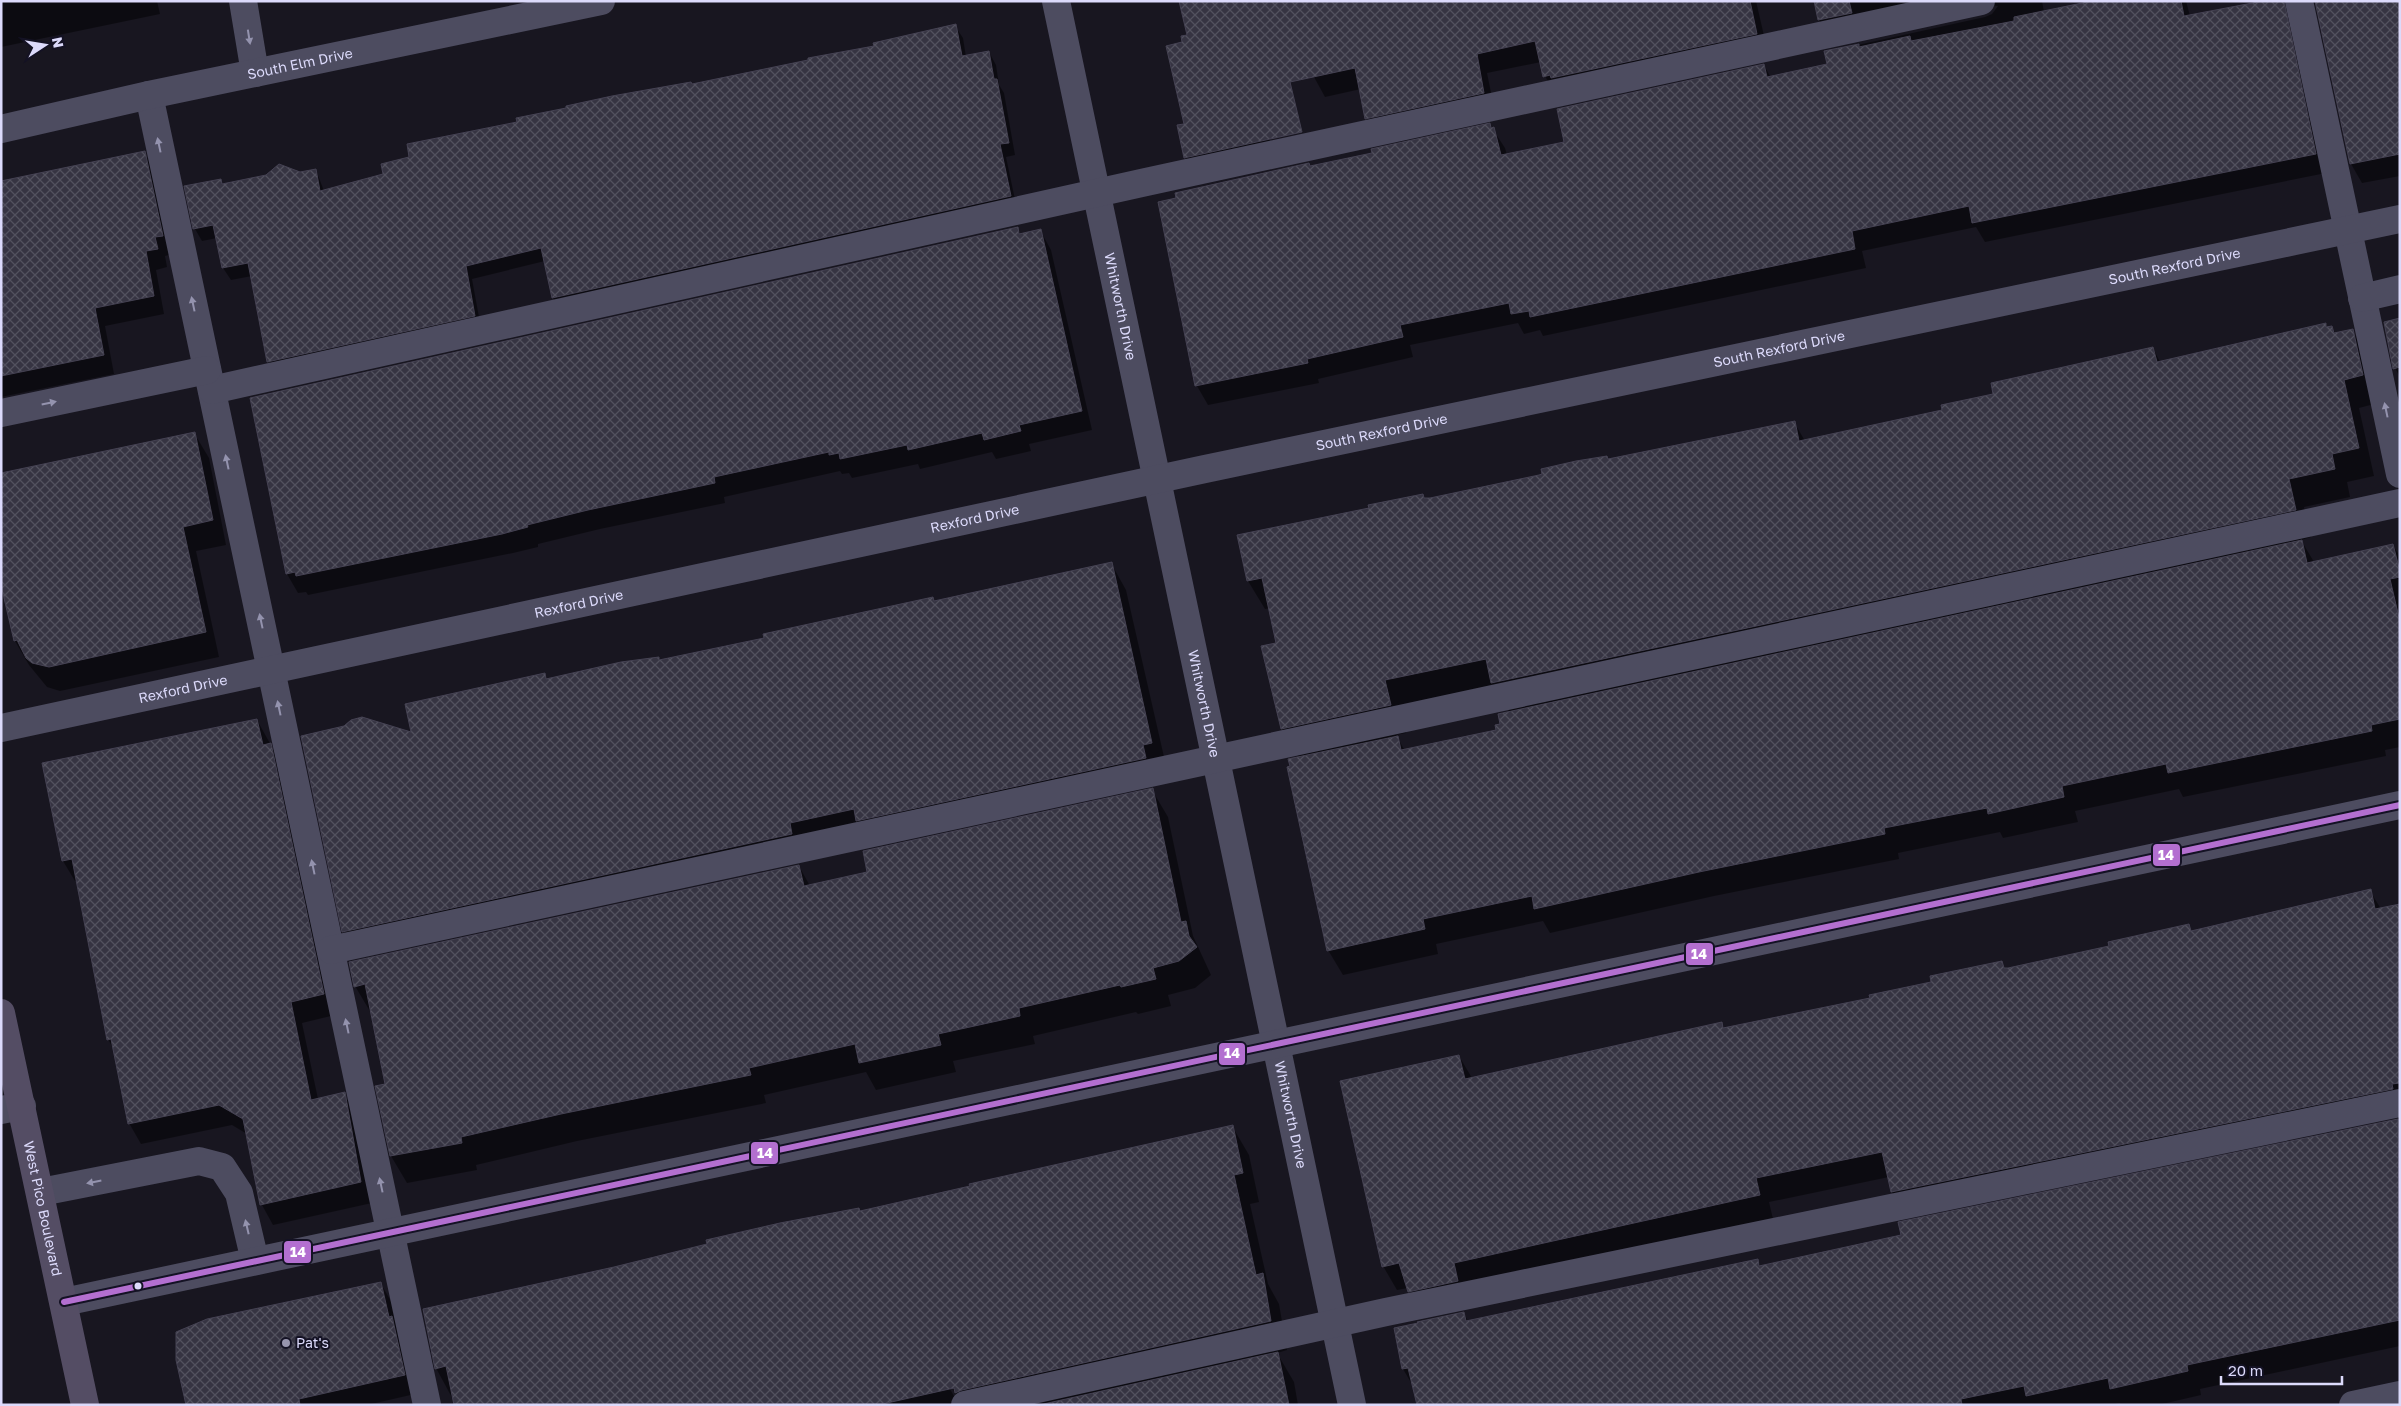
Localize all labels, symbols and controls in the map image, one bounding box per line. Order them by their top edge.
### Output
north arrow [20,20,70,70]
one-way arrow [246,29,254,45]
text: N [49,35,68,49]
street label: South Elm Drive [246,44,354,82]
one-way arrow [155,136,163,152]
street label: South Rexford Drive [2107,244,2242,288]
street label: Whitworth Drive [1101,251,1140,361]
one-way arrow [189,296,197,311]
street label: South Rexford Drive [1712,326,1846,370]
one-way arrow [41,399,57,407]
one-way arrow [2382,402,2390,417]
street label: South Rexford Drive [1314,410,1449,454]
one-way arrow [223,455,231,470]
street label: Rexford Drive [929,500,1021,536]
street label: Rexford Drive [533,585,625,621]
one-way arrow [257,614,265,629]
street label: Whitworth Drive [1185,648,1224,759]
street label: Rexford Drive [137,671,229,706]
one-way arrow [275,700,283,715]
line badge: 14 [2152,843,2181,867]
text: 14 [2158,846,2174,863]
one-way arrow [309,859,317,874]
line badge: 14 [1685,942,1714,966]
text: 14 [1691,945,1707,962]
one-way arrow [343,1018,351,1033]
line badge: 14 [1218,1042,1246,1066]
text: 14 [1224,1044,1240,1061]
street label: Whitworth Drive [1272,1059,1311,1170]
street label: West Pico Boulevard [21,1139,66,1278]
line badge: 14 [750,1141,779,1165]
text: 14 [757,1144,773,1161]
one-way arrow [376,1176,384,1192]
one-way arrow [86,1178,102,1186]
one-way arrow [243,1219,251,1234]
line badge: 14 [283,1240,312,1264]
text: 14 [290,1243,306,1260]
unlabelled marker [133,1281,143,1291]
place label: Pat's [296,1334,329,1351]
marker: Pat's [280,1337,292,1349]
scale bar [2221,1354,2342,1386]
text: 20 m [2228,1361,2263,1379]

